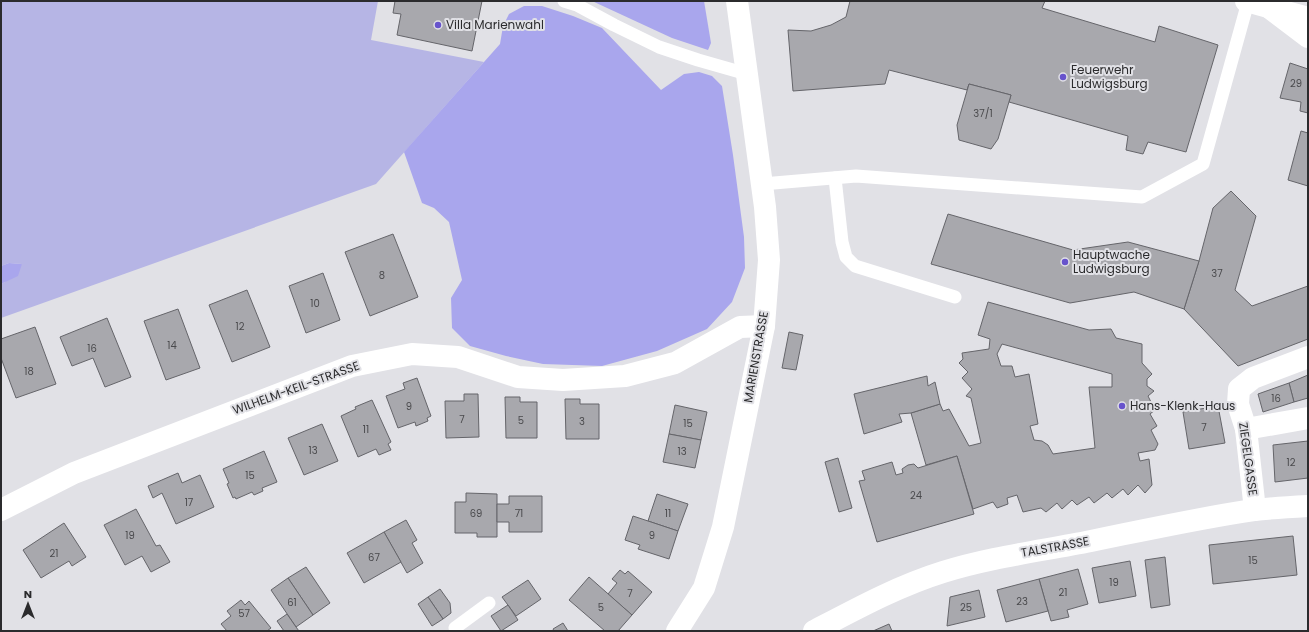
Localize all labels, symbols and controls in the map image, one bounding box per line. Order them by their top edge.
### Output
place label: Villa Marienwahl [446,16,544,33]
marker: Villa Marienwahl [433,20,443,30]
place label: Feuerwehr Ludwigsburg [1071,61,1148,92]
marker: Feuerwehr Ludwigsburg [1058,72,1068,82]
house number: 29 [1290,76,1302,91]
house number: 37/1 [973,106,993,121]
place label: Hauptwache Ludwigsburg [1073,246,1150,277]
marker: Hauptwache Ludwigsburg [1060,257,1070,267]
house number: 37 [1211,266,1223,281]
house number: 8 [379,268,385,283]
house number: 10 [310,296,320,311]
street label: MARIENSTRASSE [739,310,772,404]
house number: 12 [236,319,245,334]
house number: 14 [167,338,177,353]
house number: 16 [87,341,97,356]
street label: WILHELM-KEIL-STRASSE [230,357,362,418]
house number: 18 [24,364,34,379]
house number: 16 [1271,391,1281,406]
place label: Hans-Klenk-Haus [1130,397,1235,414]
house number: 9 [406,399,412,414]
marker: Hans-Klenk-Haus [1117,401,1127,411]
house number: 7 [459,412,465,427]
house number: 5 [518,413,524,428]
house number: 3 [579,414,585,429]
house number: 15 [683,416,693,431]
house number: 7 [1201,420,1207,435]
street label: ZIEGELGASSE [1235,421,1262,497]
house number: 11 [363,422,369,437]
house number: 13 [308,443,318,458]
house number: 13 [677,444,687,459]
house number: 12 [1287,455,1296,470]
house number: 15 [245,468,255,483]
house number: 24 [910,488,922,503]
house number: 17 [185,495,194,510]
house number: 69 [470,506,482,521]
house number: 71 [515,506,523,521]
house number: 11 [665,506,671,521]
house number: 19 [125,528,135,543]
house number: 9 [649,528,655,543]
street label: TALSTRASSE [1019,532,1090,561]
house number: 21 [50,546,58,561]
house number: 67 [368,550,380,565]
house number: 15 [1248,553,1258,568]
house number: 19 [1109,575,1119,590]
north arrow [8,584,48,624]
house number: 21 [1059,585,1067,600]
text: N [24,586,32,602]
house number: 7 [627,586,633,601]
house number: 23 [1016,594,1028,609]
house number: 61 [287,595,297,610]
house number: 5 [598,600,604,615]
house number: 25 [960,600,972,615]
house number: 57 [238,606,250,621]

